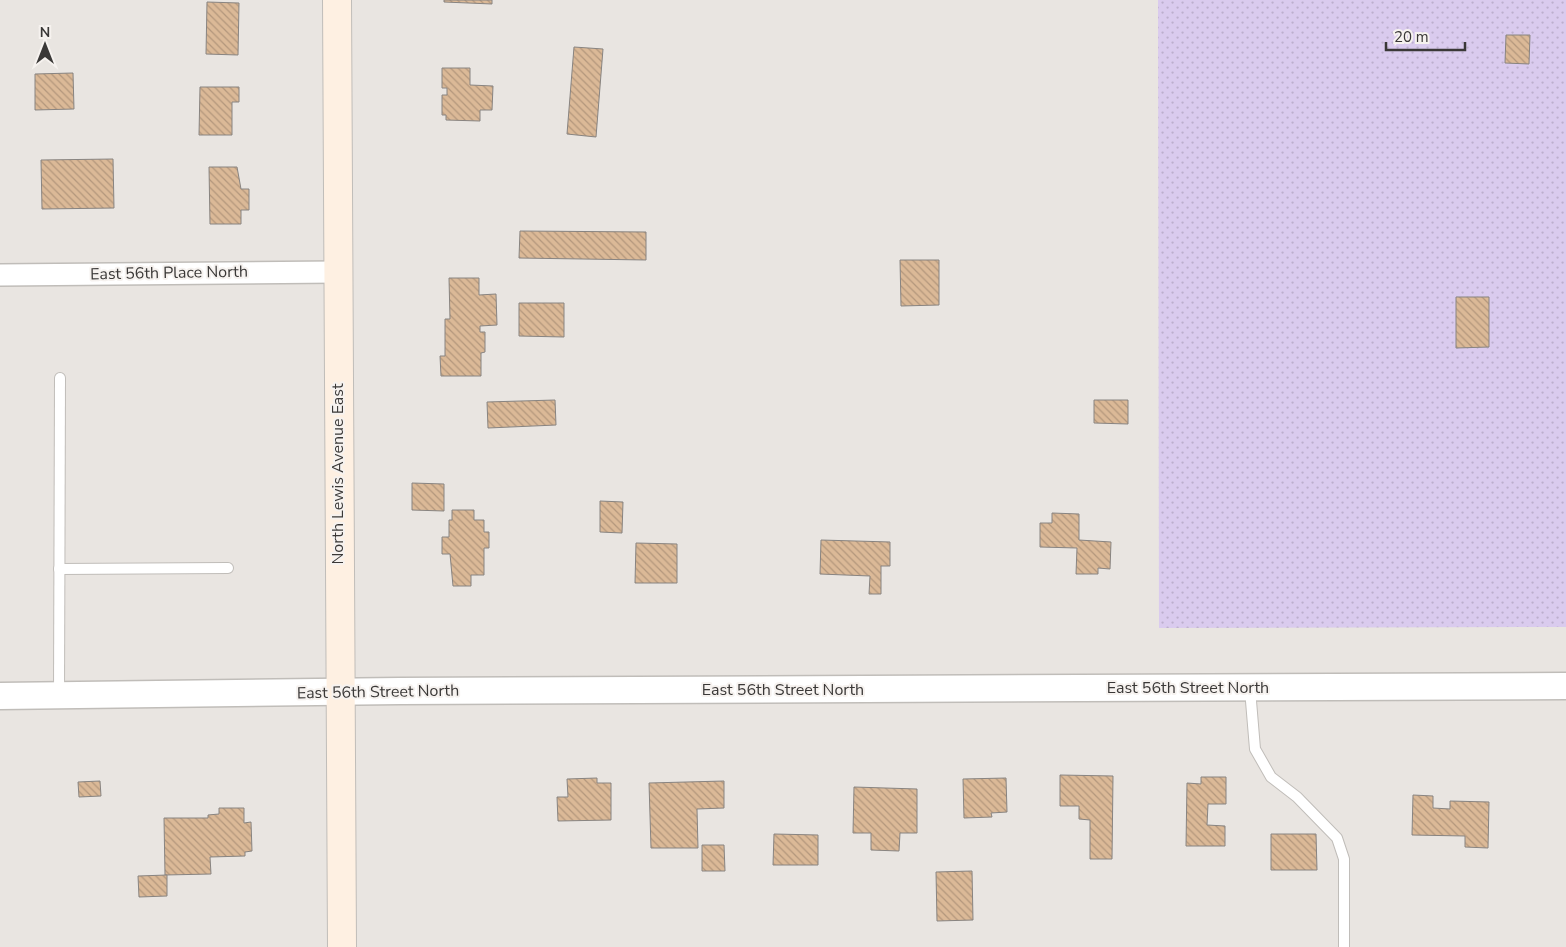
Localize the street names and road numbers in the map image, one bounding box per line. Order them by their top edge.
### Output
street label: East 56th Place North [90,261,248,285]
street label: North Lewis Avenue East [327,383,349,565]
street label: East 56th Street North [1107,677,1269,699]
street label: East 56th Street North [702,679,864,701]
street label: East 56th Street North [297,680,459,704]

